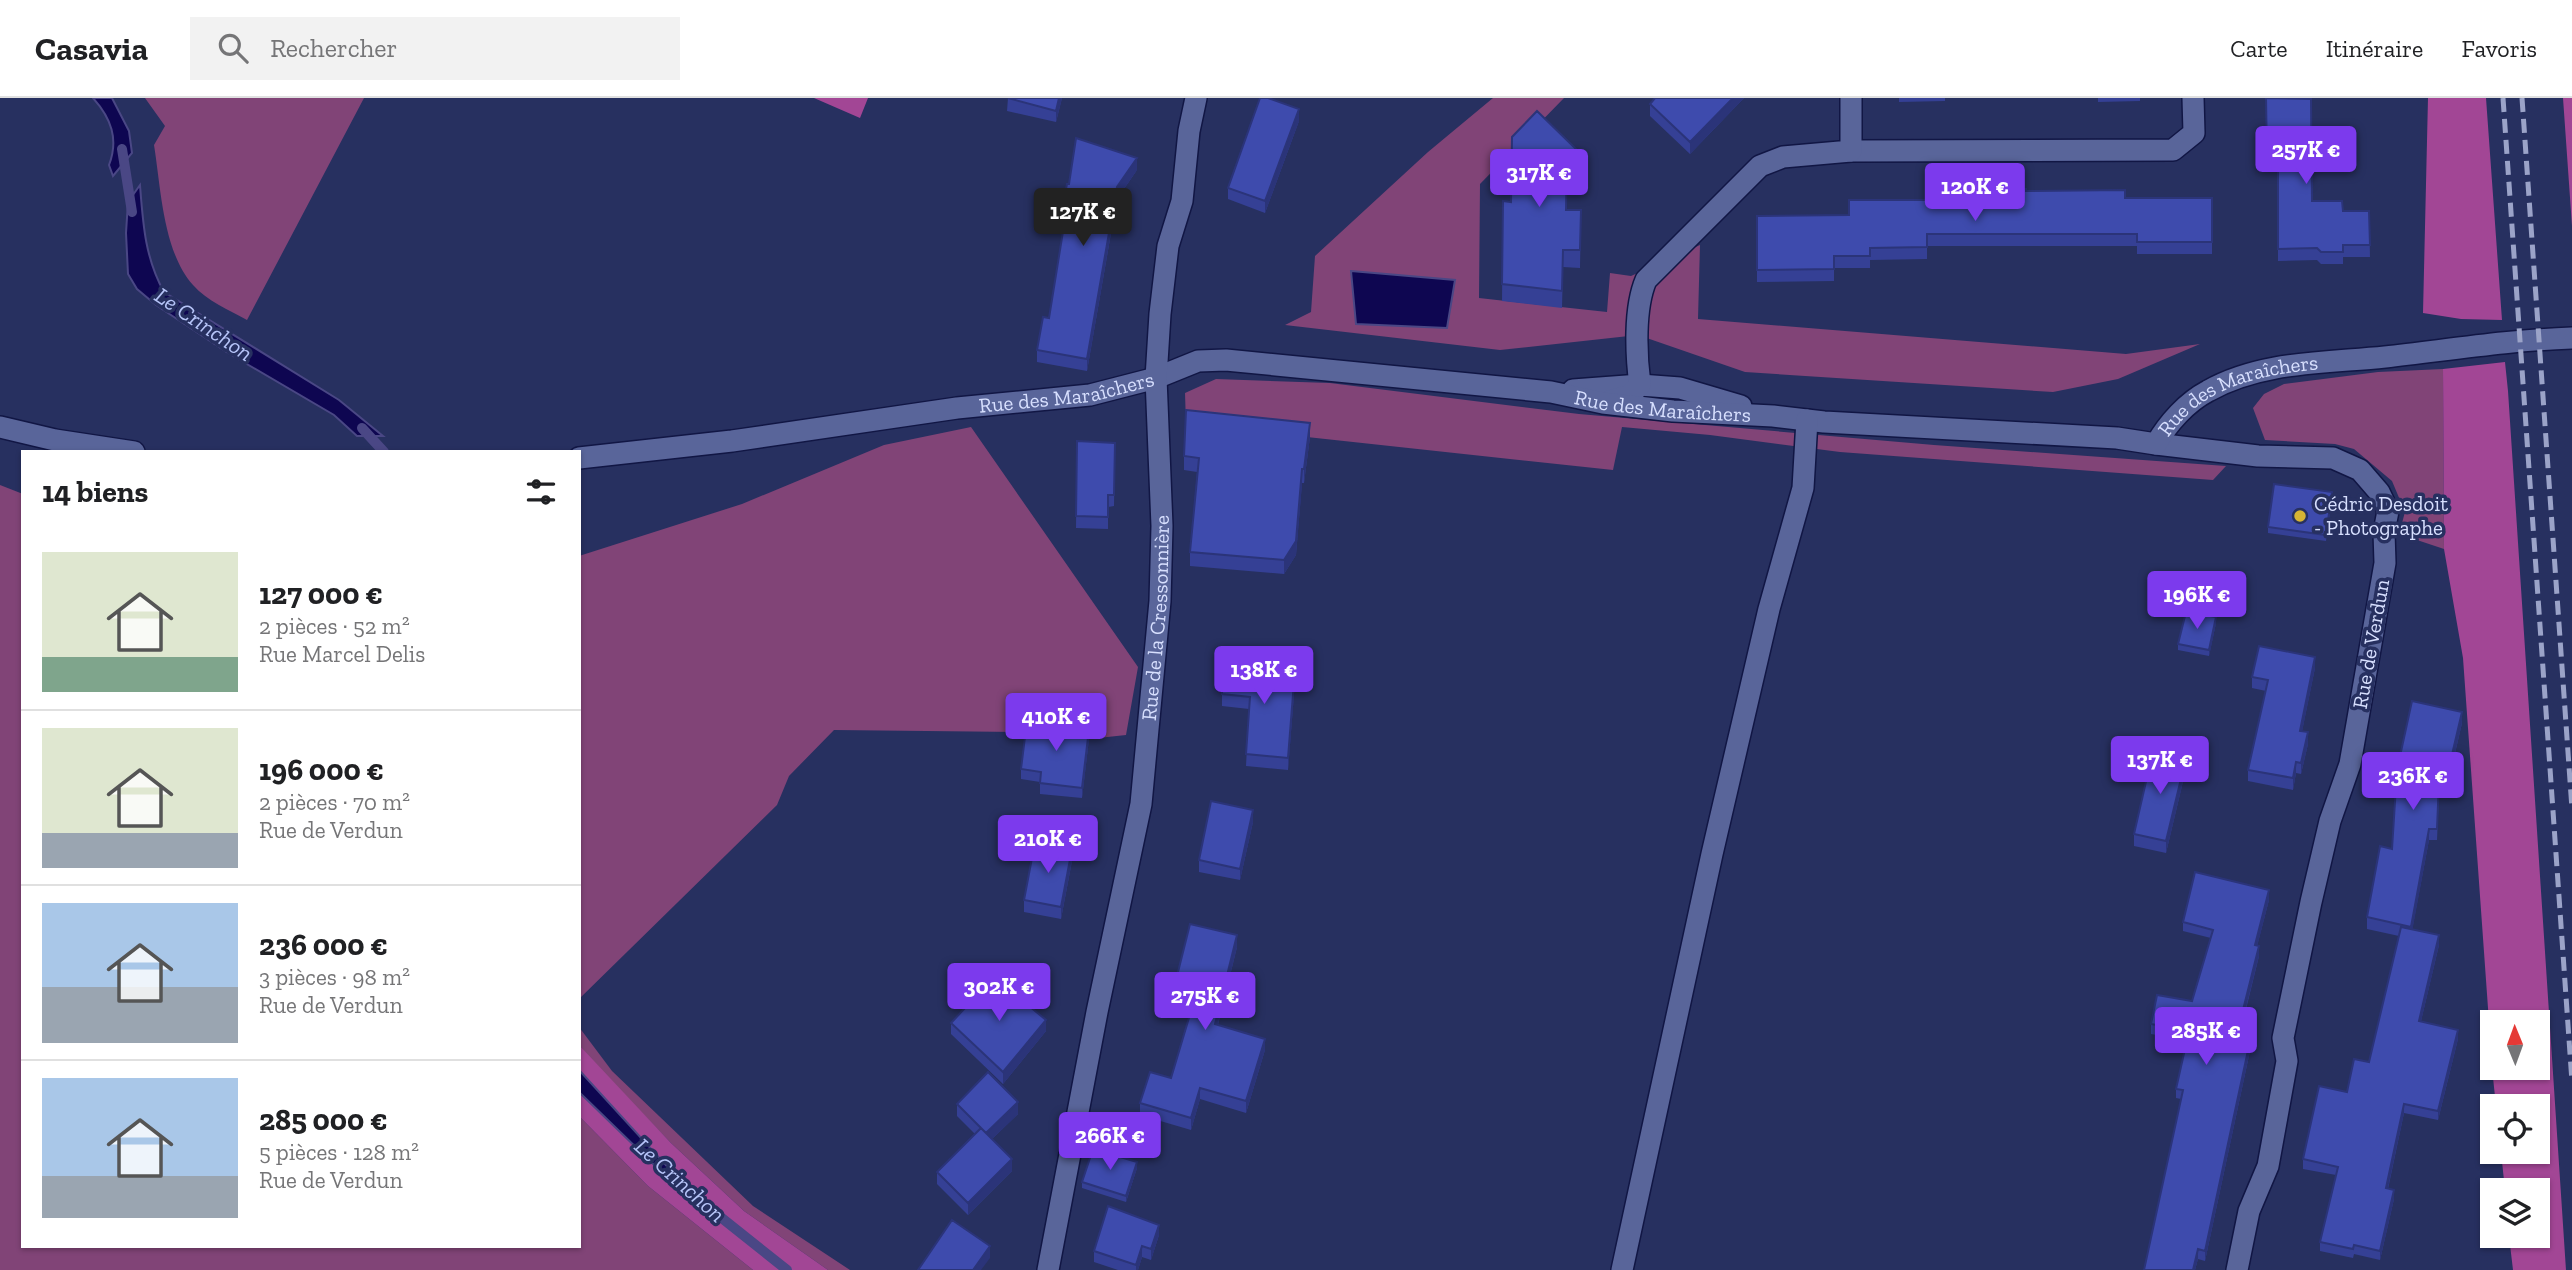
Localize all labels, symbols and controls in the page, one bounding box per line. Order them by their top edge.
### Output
search box [190,17,680,80]
text: Casavia [35,29,148,68]
icon: search [214,29,252,67]
text: Rechercher [270,32,398,64]
text: Carte [2230,34,2288,63]
text: Itinéraire [2326,34,2423,63]
text: Favoris [2461,34,2537,63]
pin: 257K € [2249,126,2363,186]
text: 257K € [2271,135,2341,163]
pin: 317K € [1482,150,1596,209]
text: 317K € [1506,158,1572,186]
pin: 120K € [1918,164,2032,223]
text: 120K € [1941,172,2009,200]
pin: 127K € [1026,188,1140,248]
text: 127K € [1050,197,1116,225]
water label: Le Crinchon [150,281,258,367]
street label: Rue des Maraîchers [2152,349,2319,441]
street label: Rue des Maraîchers [978,366,1157,418]
street label: Rue des Maraîchers [1572,384,1752,427]
icon: filters [522,473,560,511]
text: 14 biens [42,474,148,510]
place label: Cédric Desdoit - Photographe [2314,491,2448,540]
marker: Cédric Desdoit - Photographe [2292,508,2308,524]
street label: Rue de la Cressonnière [1136,514,1174,722]
pin: 196K € [2140,572,2254,631]
text: 127 000 € [259,576,383,612]
street label: Rue de Verdun [2347,577,2394,711]
icon: home [98,580,182,664]
text: 196K € [2163,580,2231,608]
text: 2 pièces · 52 m² [259,612,410,640]
text: Rue Marcel Delis [259,640,425,668]
pin: 138K € [1207,646,1321,706]
text: 138K € [1230,655,1298,683]
pin: 410K € [999,694,1113,753]
text: 410K € [1021,702,1091,730]
pin: 137K € [2103,736,2217,796]
text: 137K € [2127,745,2193,773]
text: 196 000 € [259,752,384,788]
pin: 236K € [2356,752,2470,812]
icon: home [98,756,182,840]
text: 236K € [2378,761,2448,789]
text: 2 pièces · 70 m² [259,788,410,816]
text: Rue de Verdun [259,816,403,844]
pin: 210K € [991,816,1105,875]
text: 210K € [1014,824,1082,852]
text: 236 000 € [259,927,388,963]
icon: home [98,931,182,1015]
text: 3 pièces · 98 m² [259,963,410,991]
pin: 302K € [942,964,1056,1023]
text: 302K € [963,972,1035,1000]
pin: 275K € [1148,972,1262,1032]
text: 275K € [1170,981,1240,1009]
text: Rue de Verdun [259,991,403,1019]
pin: 285K € [2149,1007,2263,1067]
north arrow [2480,1010,2550,1080]
map controls [2480,1010,2550,1248]
text: 285K € [2171,1016,2241,1044]
button: locate [2480,1094,2550,1164]
text: 285 000 € [259,1102,388,1138]
icon: home [98,1106,182,1190]
pin: 266K € [1053,1112,1167,1172]
text: 266K € [1075,1121,1145,1149]
water label: Le Crinchon [629,1132,731,1228]
text: 5 pièces · 128 m² [259,1138,419,1166]
text: Rue de Verdun [259,1166,403,1194]
button: layers [2480,1178,2550,1248]

